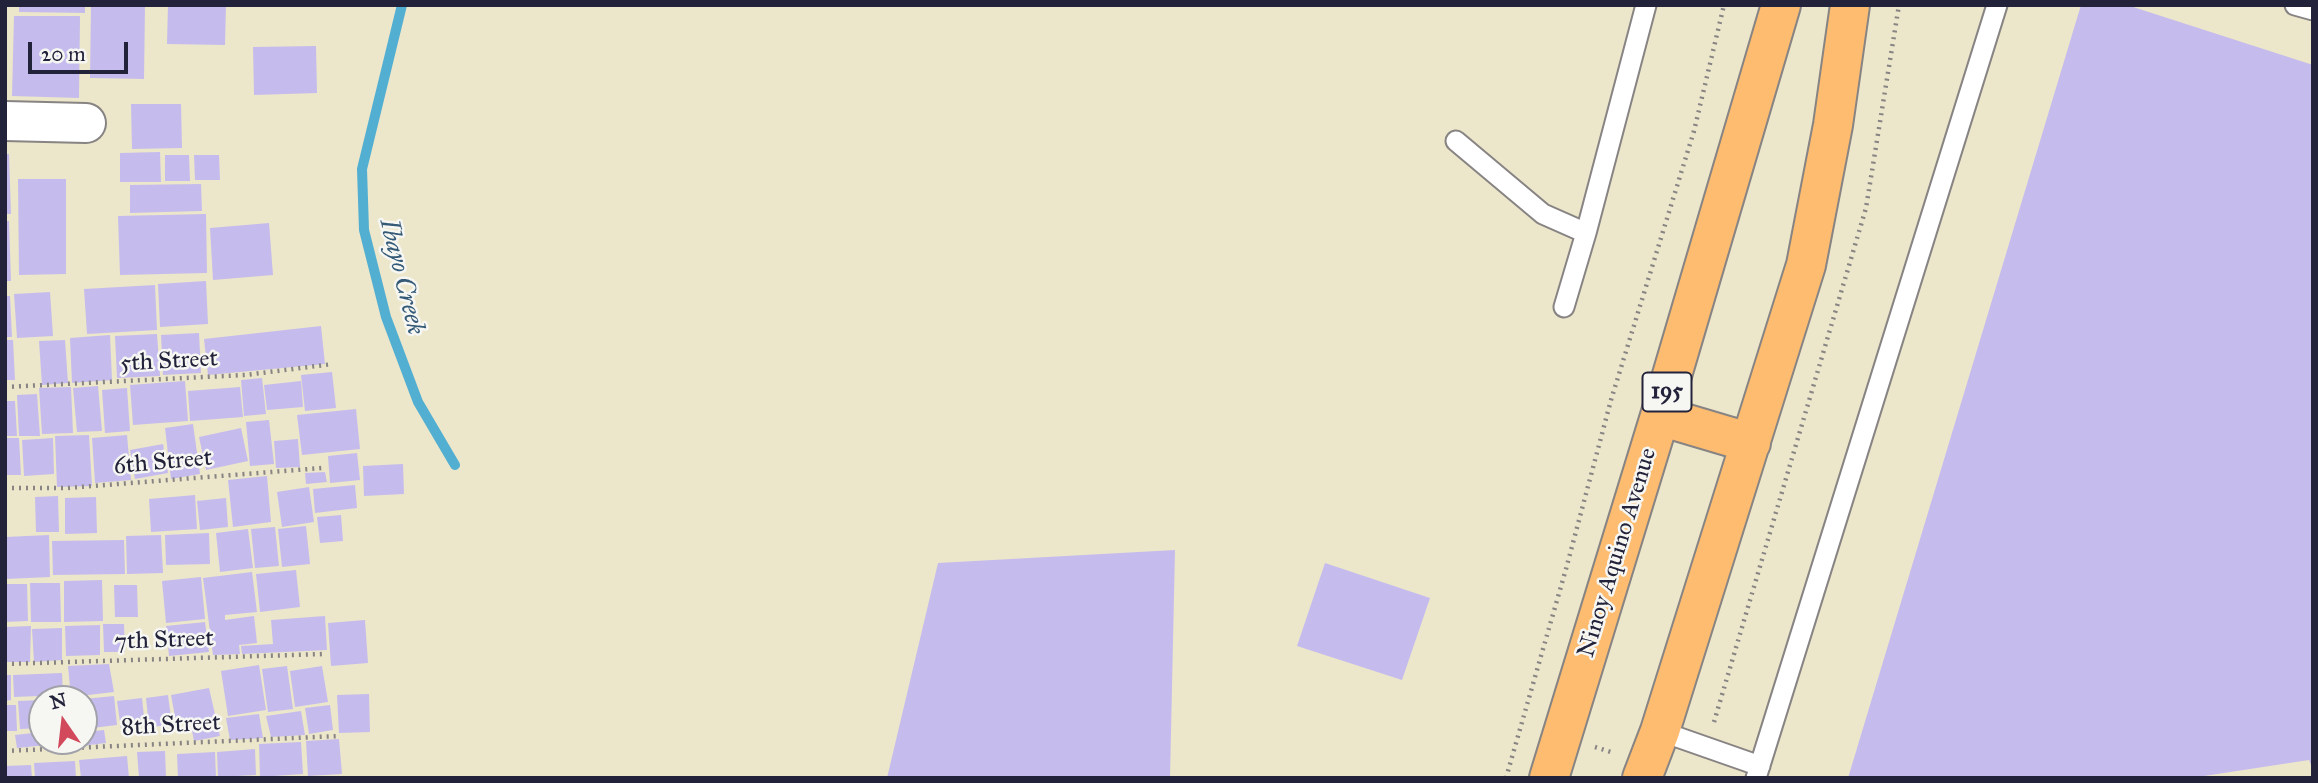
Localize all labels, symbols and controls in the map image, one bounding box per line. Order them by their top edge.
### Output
scale bar [32,28,131,72]
text: 20 m [41,41,86,67]
water label: Ibayo Creek [372,216,430,338]
street label: 5th Street [119,345,219,379]
road number: 195 [1642,372,1692,412]
street label: 6th Street [112,444,214,482]
street label: Ninoy Aquino Avenue [1572,445,1664,661]
street label: 7th Street [114,625,214,657]
north arrow [28,685,98,755]
text: N [48,688,69,714]
street label: 8th Street [121,709,221,743]

